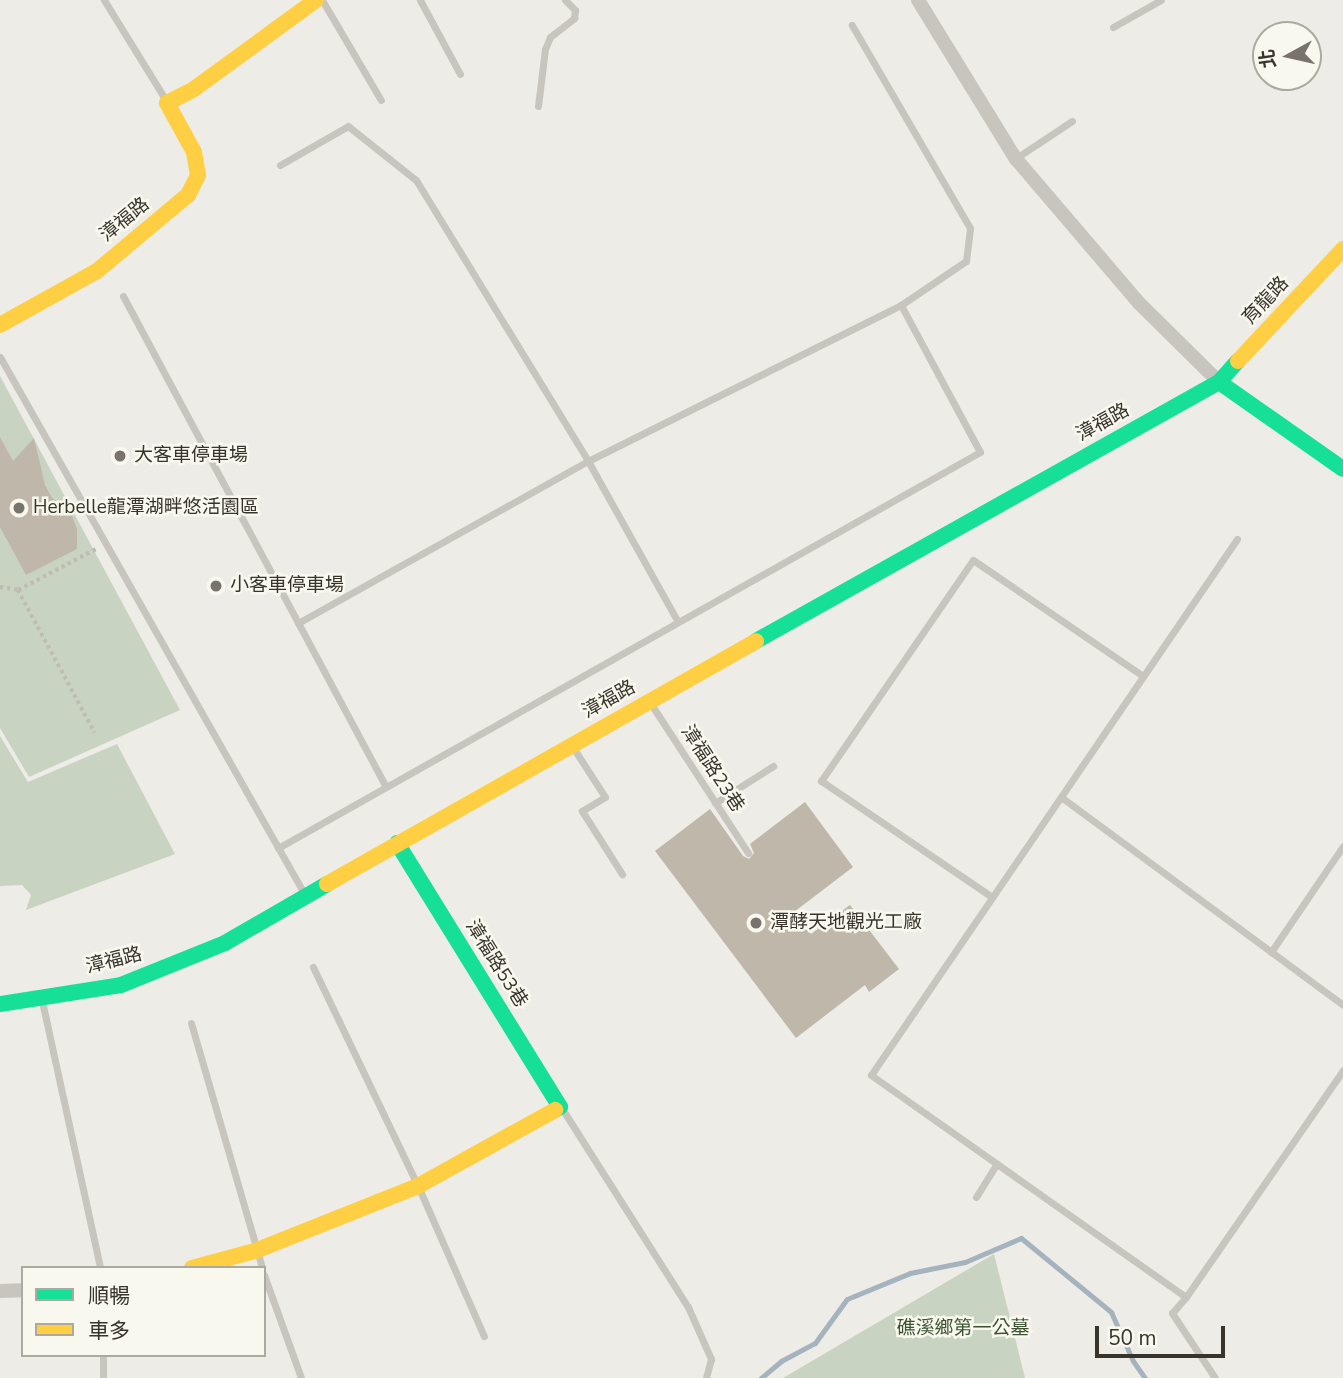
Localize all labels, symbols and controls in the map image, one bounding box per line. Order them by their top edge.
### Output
north arrow [1252,21,1322,91]
text: 北 [1254,47,1282,70]
street label: 漳福路 [96,193,154,247]
street label: 育龍路 [1238,272,1294,330]
street label: 漳福路 [1073,399,1133,447]
place label: 大客車停車場 [134,445,248,467]
marker: 大客車停車場 [112,448,128,464]
place label: Herbelle龍潭湖畔悠活園區 [33,497,259,519]
marker: Herbelle龍潭湖畔悠活園區 [11,500,27,516]
place label: 小客車停車場 [230,575,344,597]
marker: 小客車停車場 [208,578,224,594]
street label: 漳福路 [579,676,639,724]
street label: 漳福路23巷 [676,721,748,817]
place label: 潭酵天地觀光工廠 [770,912,922,934]
marker: 潭酵天地觀光工廠 [748,915,764,931]
street label: 漳福路53巷 [460,916,532,1012]
street label: 漳福路 [84,943,144,979]
legend [21,1266,266,1357]
text: 順暢 [88,1282,130,1310]
scale bar [1098,1312,1228,1356]
text: 車多 [88,1317,130,1345]
park label: 礁溪鄉第一公墓 [897,1318,1029,1340]
text: 50 m [1108,1324,1157,1352]

